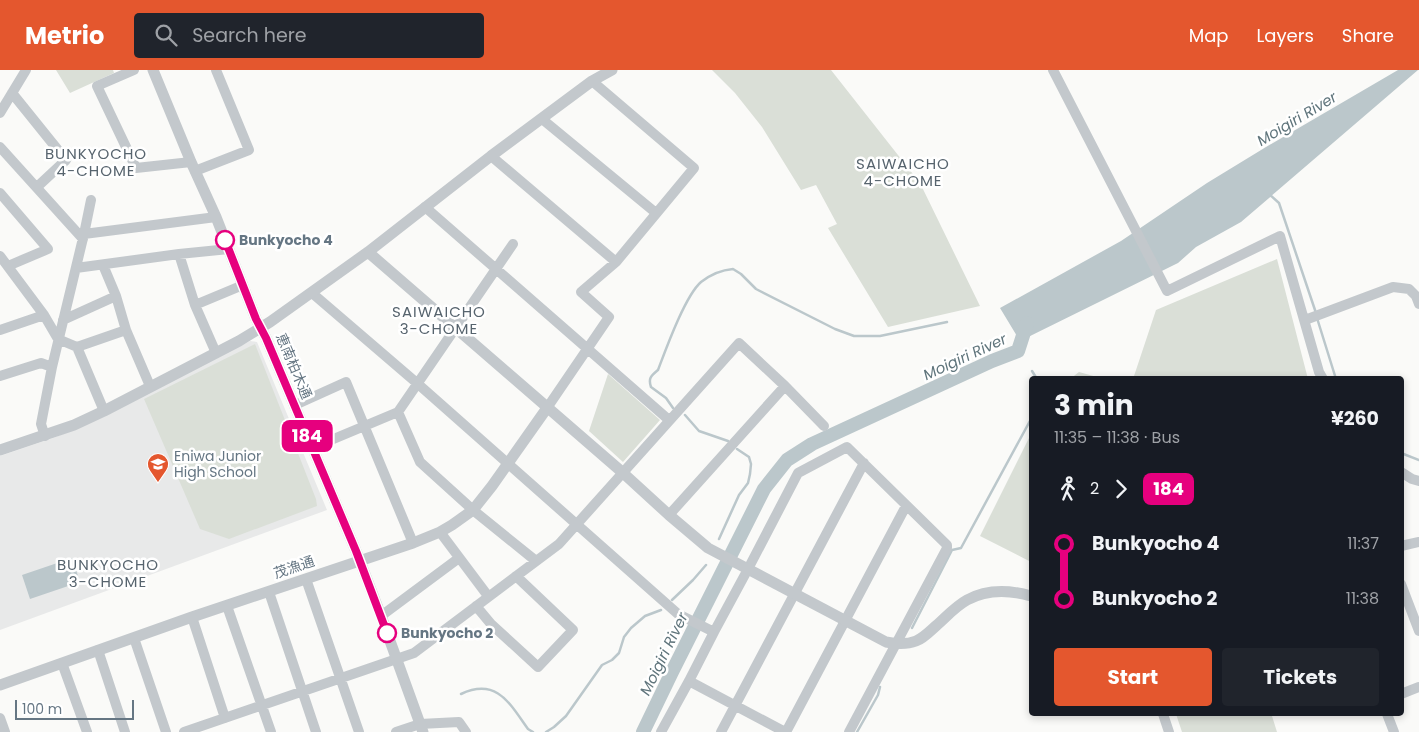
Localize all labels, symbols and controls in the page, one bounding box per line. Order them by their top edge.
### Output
search box [134,13,484,58]
text: Metrio [25,19,104,52]
icon: search [152,21,180,49]
text: Search here [192,22,307,49]
text: Map [1189,23,1229,48]
text: Layers [1257,23,1314,48]
text: Share [1342,23,1394,48]
water label: Moigiri River [1253,86,1341,151]
district label: BUNKYOCHO 4-CHOME [45,143,147,181]
district label: SAIWAICHO 4-CHOME [856,153,950,191]
marker: Bunkyocho 4 [215,230,235,250]
place label: Bunkyocho 4 [239,230,333,250]
district label: SAIWAICHO 3-CHOME [392,301,486,339]
water label: Moigiri River [920,328,1010,385]
street label: 恵南柏木通 [271,330,317,402]
text: 3 min [1054,386,1134,425]
text: ¥260 [1331,405,1379,432]
line badge: 184 [278,420,336,452]
text: 184 [292,423,322,448]
text: 11:35 – 11:38 · Bus [1054,426,1180,449]
place label: Eniwa Junior High School [174,446,261,482]
school or university icon: Eniwa Junior High School [146,452,170,483]
icon: walk [1054,475,1082,503]
icon: forward [1107,475,1135,503]
text: 184 [1153,476,1184,501]
text: 2 [1090,477,1099,500]
text: Bunkyocho 4 [1092,530,1219,557]
text: 11:37 [1347,532,1379,555]
street label: 茂漁通 [271,551,317,583]
district label: BUNKYOCHO 3-CHOME [57,554,159,592]
text: Bunkyocho 2 [1092,585,1217,612]
text: 11:38 [1346,587,1379,610]
water label: Moigiri River [634,608,693,699]
marker: Bunkyocho 2 [377,623,397,643]
place label: Bunkyocho 2 [401,623,493,643]
button: Start [1054,648,1212,706]
button: Tickets [1222,648,1379,706]
scale bar [15,697,134,720]
text: 100 m [22,699,62,719]

